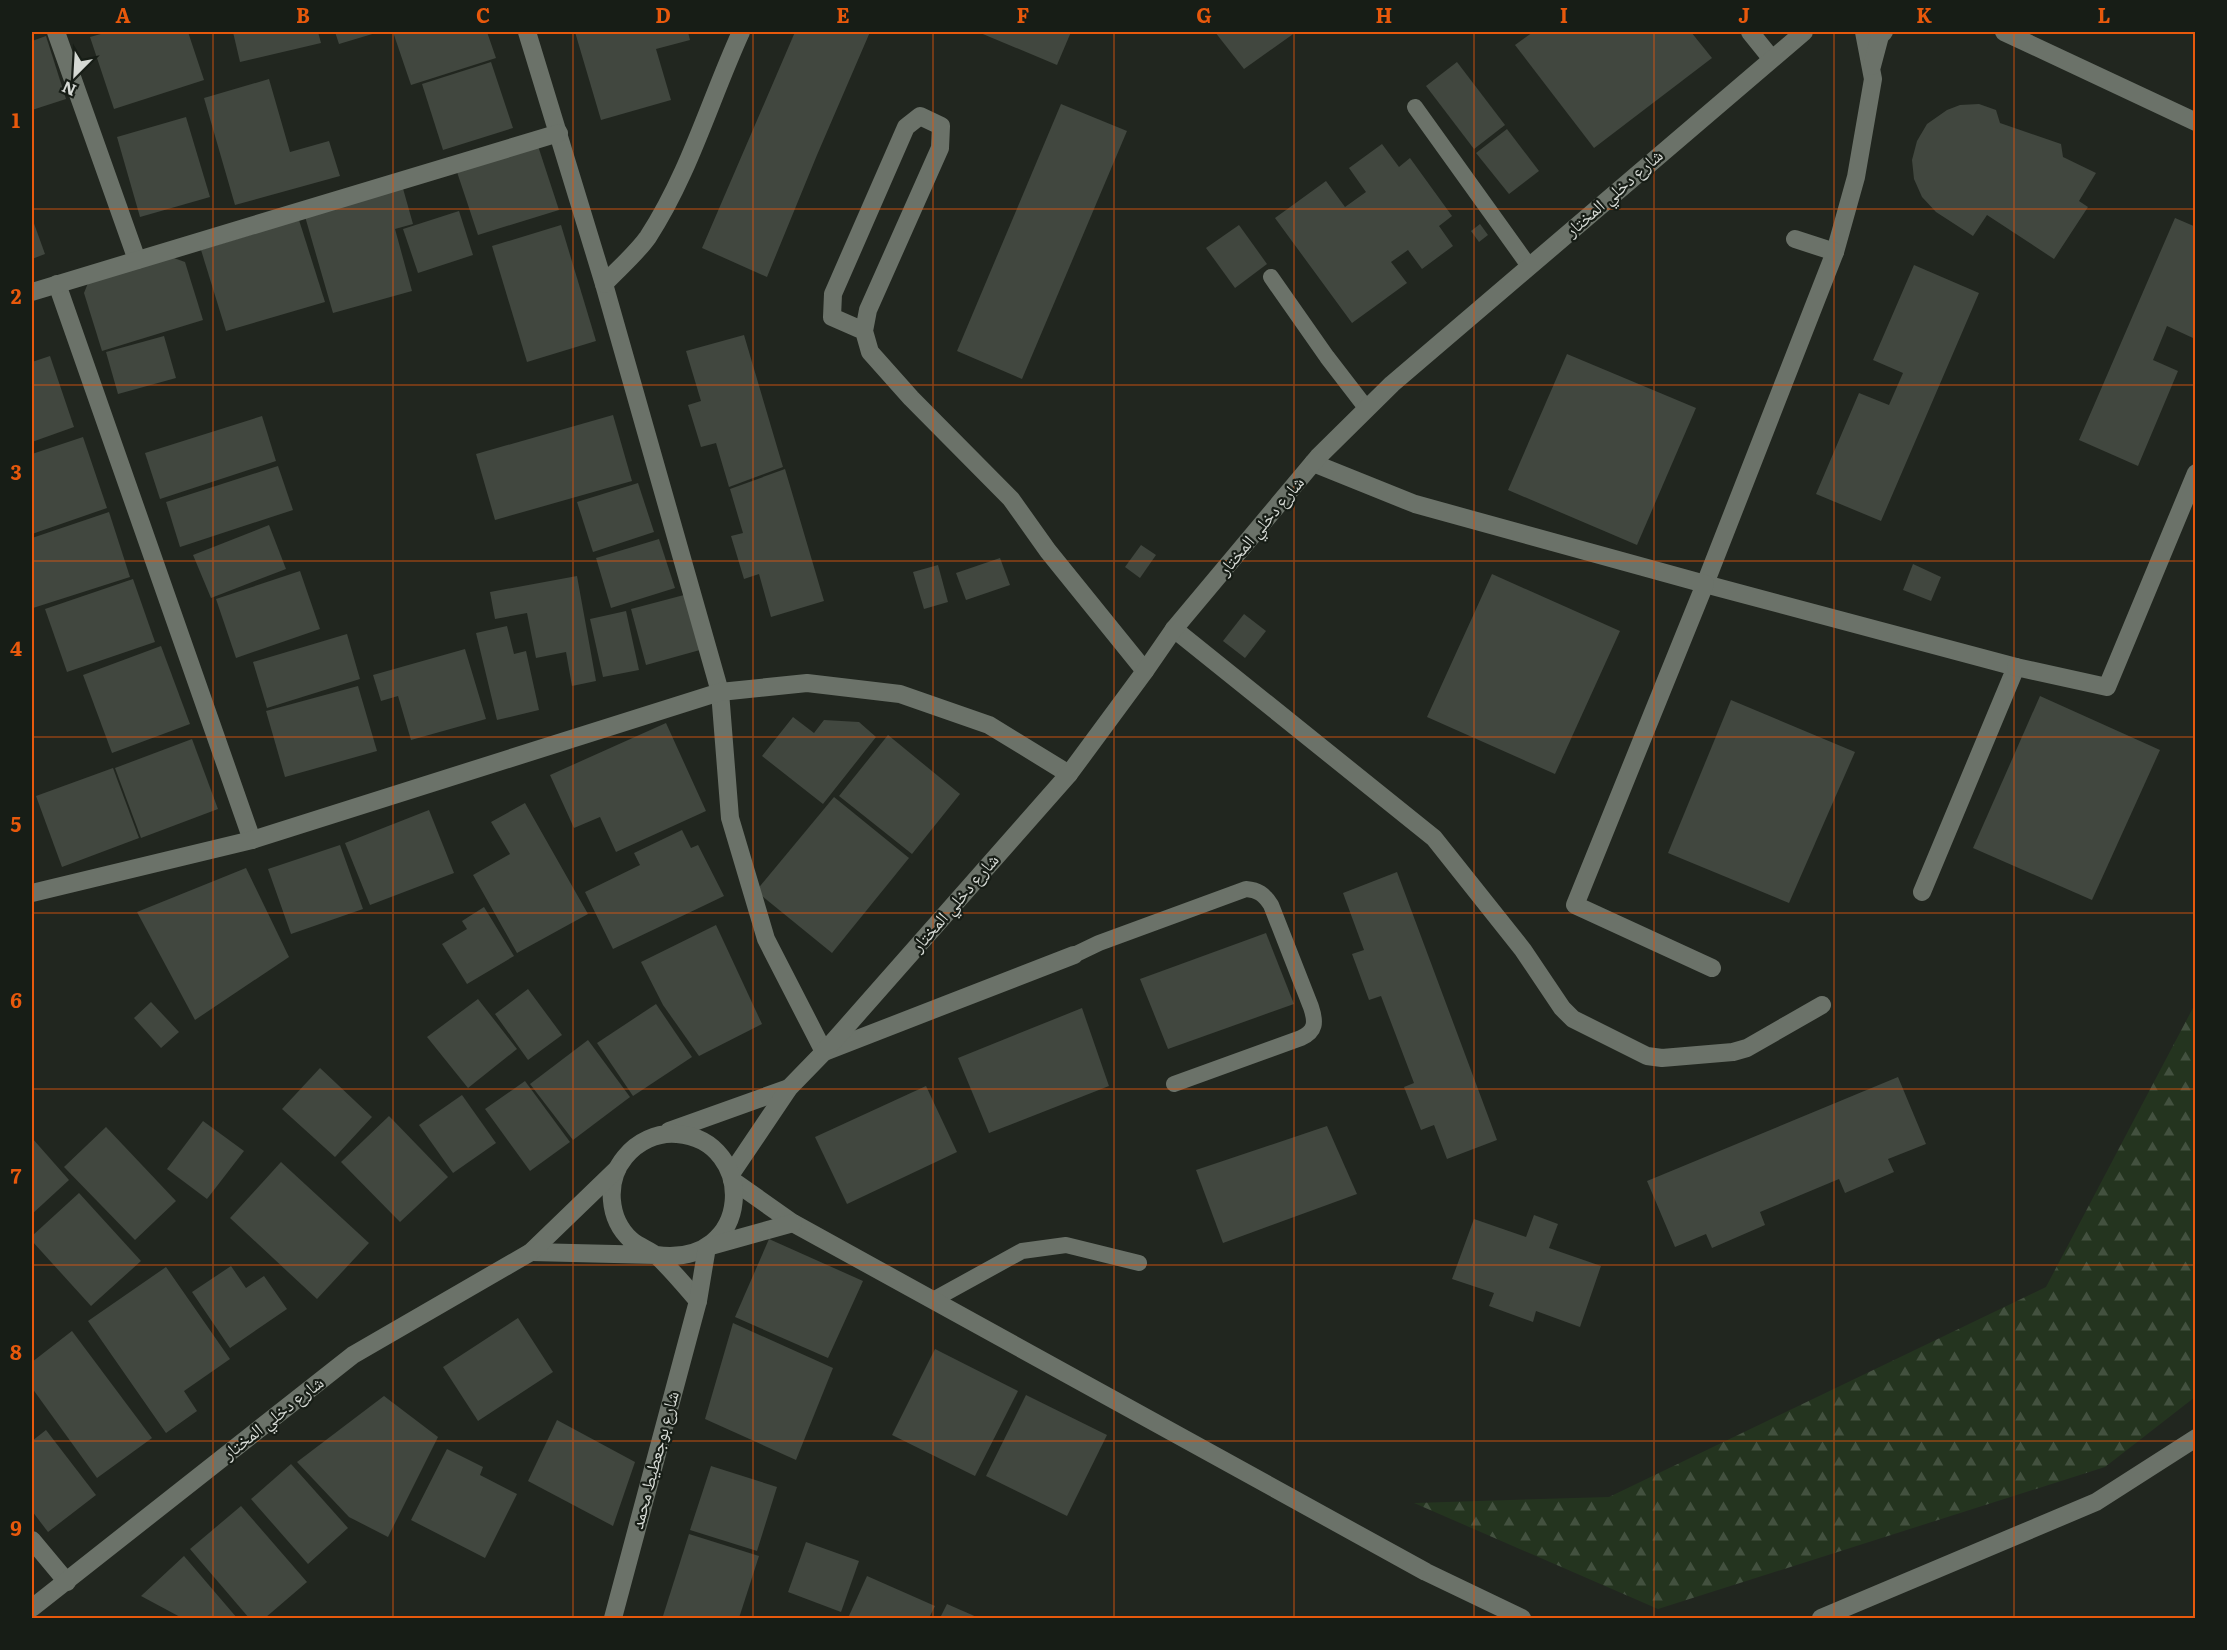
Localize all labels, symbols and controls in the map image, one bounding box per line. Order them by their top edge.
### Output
text: A [115,0,131,29]
text: B [296,0,310,29]
text: C [476,0,490,29]
text: D [655,0,671,29]
text: E [836,0,850,29]
text: F [1017,0,1030,29]
text: G [1196,0,1212,29]
text: H [1376,0,1392,29]
text: I [1560,0,1568,29]
text: J [1738,0,1750,29]
text: K [1916,0,1932,29]
text: L [2098,0,2111,29]
north arrow [45,45,105,105]
text: N [57,76,80,103]
text: 1 [12,104,20,134]
street label: شارع دخلي المختار [1557,141,1670,245]
text: 2 [11,280,22,310]
text: 3 [10,456,22,486]
street label: شارع دخلي المختار [1209,469,1312,583]
text: 4 [10,632,22,662]
text: 5 [11,808,22,838]
street label: شارع دخلي المختار [903,847,1006,960]
text: 6 [10,984,22,1014]
text: 7 [11,1160,22,1190]
text: 8 [10,1336,22,1366]
street label: شارع دخلي المختار [215,1368,330,1468]
street label: شارع بوجعطيط محمد [622,1388,685,1531]
text: 9 [10,1512,22,1542]

